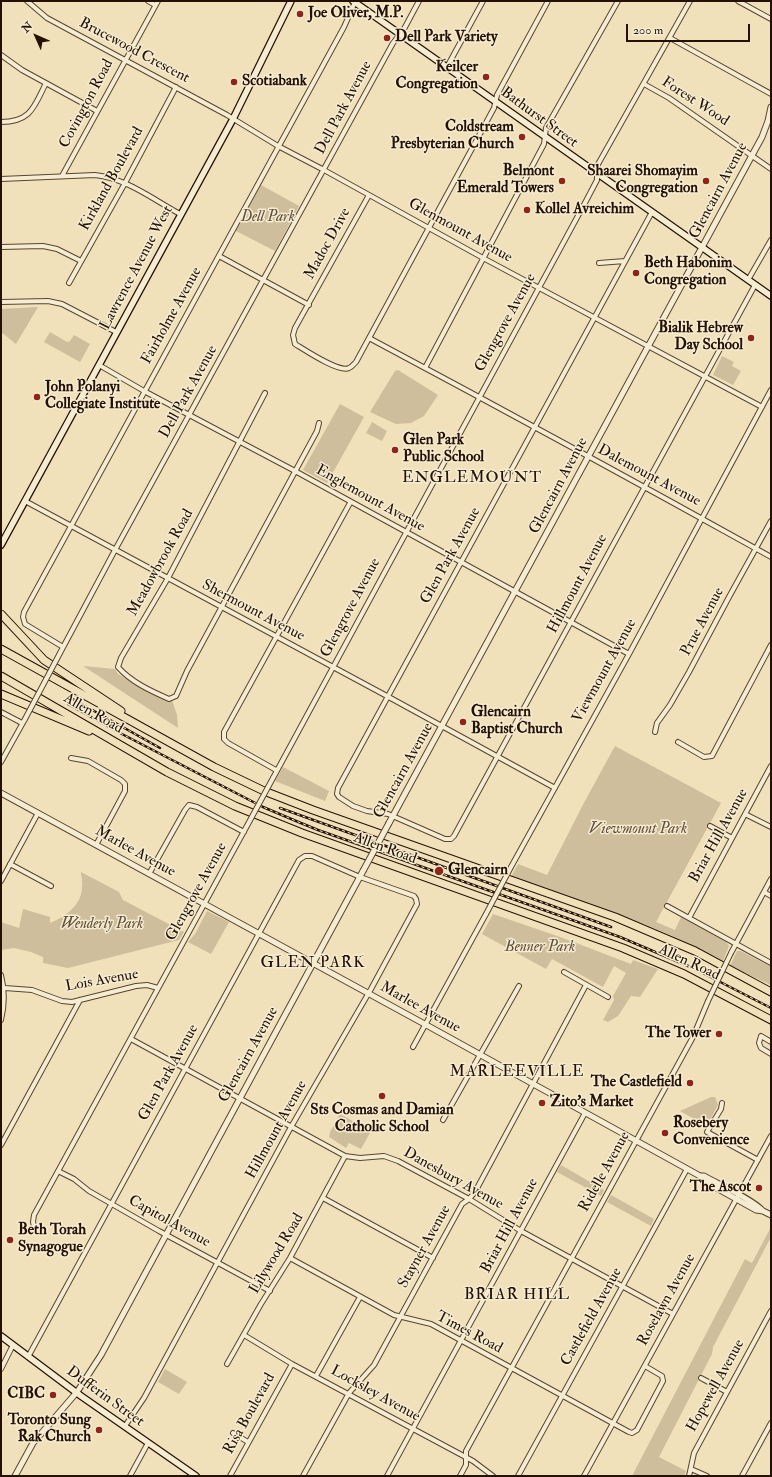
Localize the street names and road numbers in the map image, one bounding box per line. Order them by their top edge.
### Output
street label: Brucewood Crescent [76,14,192,88]
street label: Covington Road [56,57,118,151]
street label: Dell Park Avenue [312,58,376,158]
street label: Forest Wood [658,73,732,131]
street label: Bathurst Street [497,84,581,152]
street label: Kirkland Boulevard [76,124,148,234]
street label: Glencairn Avenue [686,140,752,242]
street label: Glenmount Avenue [405,195,515,267]
street label: Lawrence Avenue West [97,203,177,333]
street label: Madoc Drive [301,205,355,283]
street label: Fairholme Avenue [138,264,206,368]
street label: Glengrove Avenue [472,271,540,375]
street label: Dell Park Avenue [156,342,222,442]
street label: Glencairn Avenue [526,435,592,537]
street label: Dalemount Avenue [594,441,704,511]
street label: Englemount Avenue [312,462,428,536]
street label: Glen Park Avenue [417,505,485,607]
street label: Meadowbrook Road [124,506,198,620]
street label: Hillmount Avenue [544,531,612,637]
street label: Glengrove Avenue [317,555,385,661]
street label: Shermount Avenue [199,576,307,646]
street label: Prue Avenue [677,585,729,659]
street label: Viewmount Avenue [569,616,641,726]
street label: Allen Road [60,690,126,738]
street label: Glencairn Avenue [370,720,438,822]
street label: Briar Hill Avenue [686,786,752,886]
street label: Marlee Avenue [92,823,178,881]
street label: Allen Road [351,829,419,869]
street label: Glengrove Avenue [163,840,231,944]
street label: Allen Road [655,941,723,985]
street label: Lois Avenue [64,966,140,996]
street label: Marlee Avenue [377,979,463,1037]
street label: Glencairn Avenue [215,1004,283,1106]
street label: Glen Park Avenue [135,1022,203,1124]
street label: Hillmount Avenue [243,1078,311,1182]
street label: Ridelle Avenue [576,1129,634,1215]
street label: Danesbury Avenue [400,1144,506,1214]
street label: Briar Hill Avenue [477,1176,543,1276]
street label: Capitol Avenue [125,1192,213,1252]
street label: Stayner Avenue [395,1202,455,1292]
street label: Lilywood Road [246,1210,308,1298]
street label: Roselawn Avenue [634,1251,700,1349]
street label: Castlefield Avenue [558,1265,626,1369]
street label: Times Road [433,1308,505,1358]
street label: Hopewell Avenue [683,1337,749,1435]
street label: Locksley Avenue [327,1362,423,1426]
street label: Dufferin Street [63,1363,147,1431]
street label: Risa Boulevard [220,1370,280,1458]

